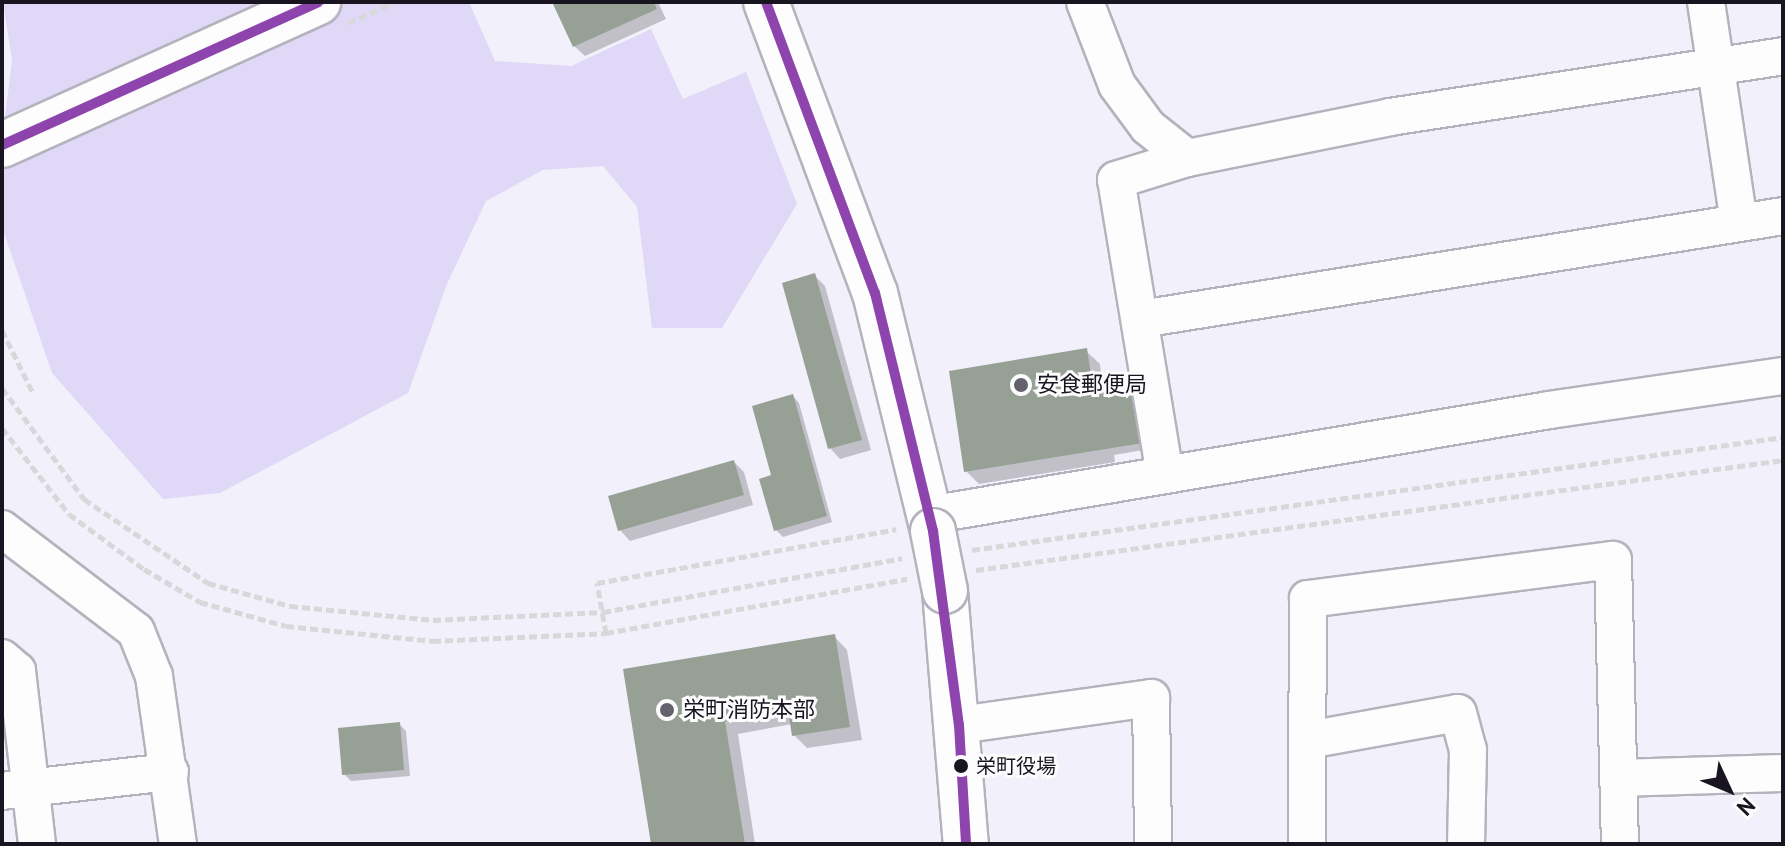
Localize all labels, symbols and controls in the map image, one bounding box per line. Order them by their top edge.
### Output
place label: 安食郵便局 [1037,372,1147,398]
marker: 安食郵便局 [1012,376,1030,394]
place label: 栄町消防本部 [683,697,815,723]
marker: 栄町消防本部 [658,701,676,719]
north arrow [1689,750,1769,830]
place label: 栄町役場 [976,754,1056,778]
marker: 栄町役場 [953,758,969,774]
text: N [1731,792,1761,822]

